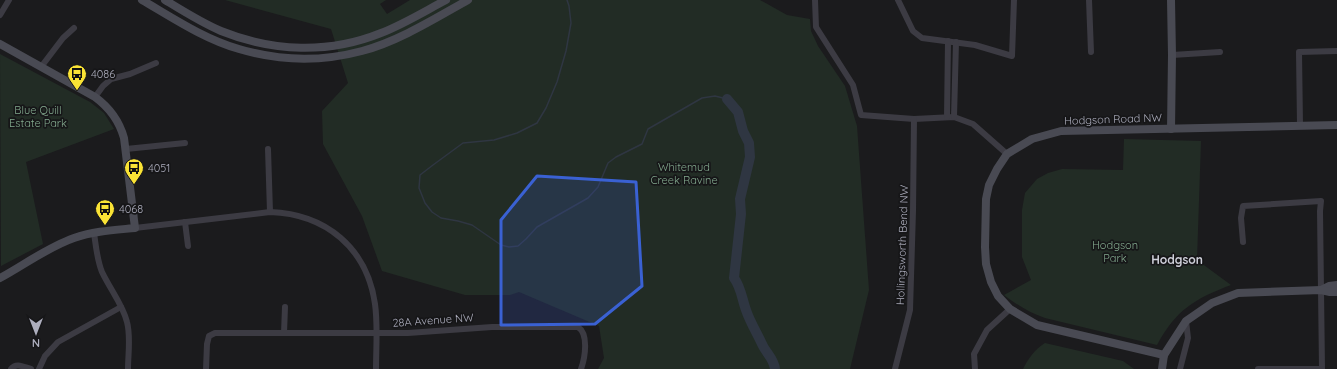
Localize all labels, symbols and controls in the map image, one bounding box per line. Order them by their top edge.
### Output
bus stop icon: 4086 [66,63,88,91]
place label: 4086 [91,67,115,81]
park label: Blue Quill Estate Park [9,103,67,130]
street label: Hodgson Road NW [1064,110,1163,128]
bus stop icon: 4051 [123,157,145,185]
park label: Whitemud Creek Ravine [650,160,718,187]
place label: 4051 [148,161,170,175]
street label: Hollingsworth Bend NW [893,184,911,305]
bus stop icon: 4068 [94,198,116,226]
place label: 4068 [119,202,143,216]
park label: Hodgson Park [1092,238,1138,265]
district label: Hodgson [1151,252,1203,267]
street label: 28A Avenue NW [392,310,474,330]
north arrow [16,313,56,353]
text: N [32,336,40,350]

